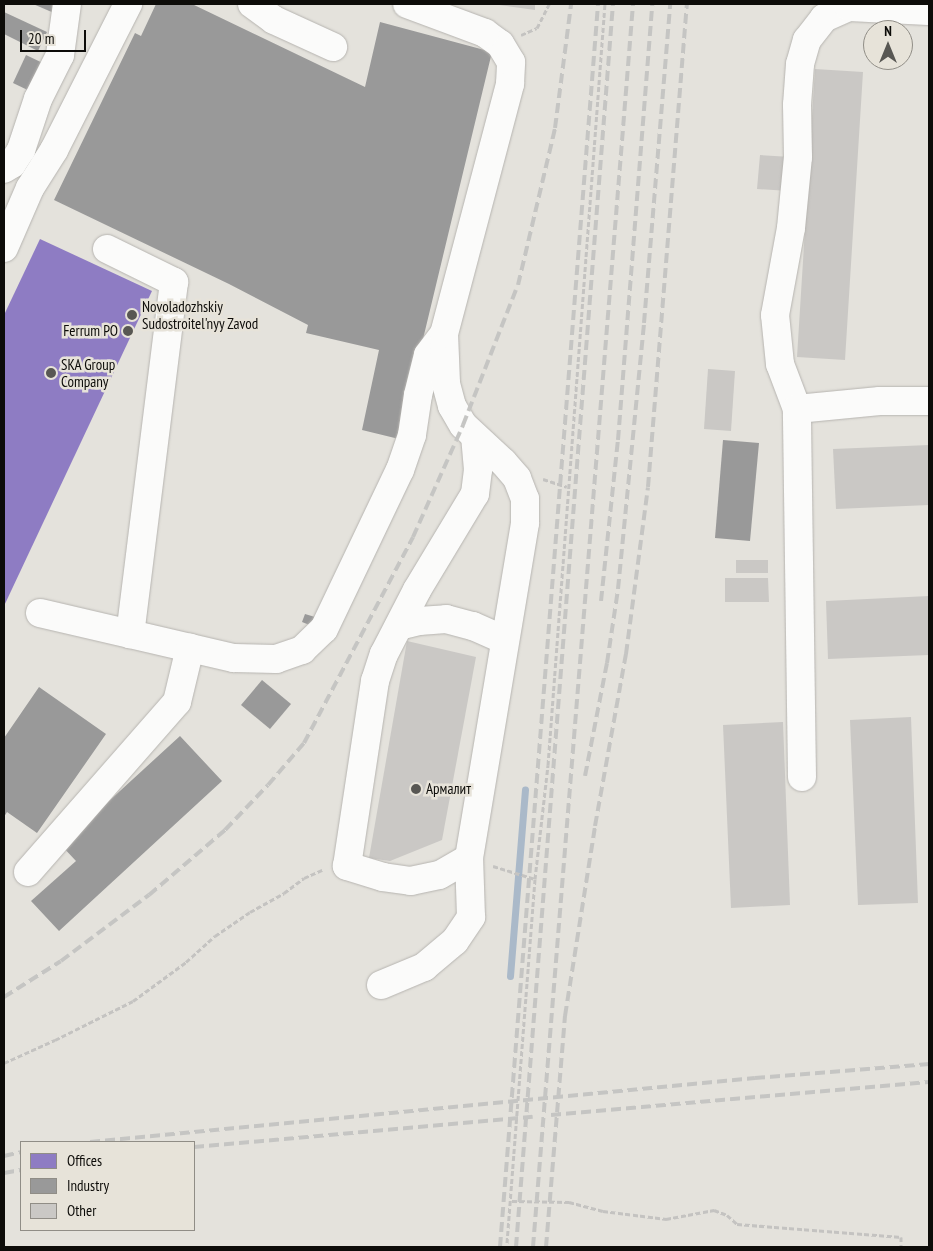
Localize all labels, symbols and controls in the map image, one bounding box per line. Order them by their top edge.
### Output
scale bar [22,20,89,52]
north arrow [863,20,913,70]
text: N [884,22,892,40]
text: 20 m [28,29,54,48]
place label: Novoladozhskiy Sudostroitel'nyy Zavod [142,297,259,332]
marker: Novoladozhskiy Sudostroitel'nyy Zavod [126,309,138,321]
place label: Ferrum PO [63,322,118,340]
marker: Ferrum PO [122,325,134,337]
place label: SKA Group Company [61,355,116,390]
marker: SKA Group Company [45,367,57,379]
place label: Армалит [426,780,471,798]
marker: Армалит [410,783,422,795]
legend [20,1141,195,1231]
text: Offices [67,1151,102,1170]
text: Industry [67,1176,109,1195]
text: Other [67,1201,96,1220]

